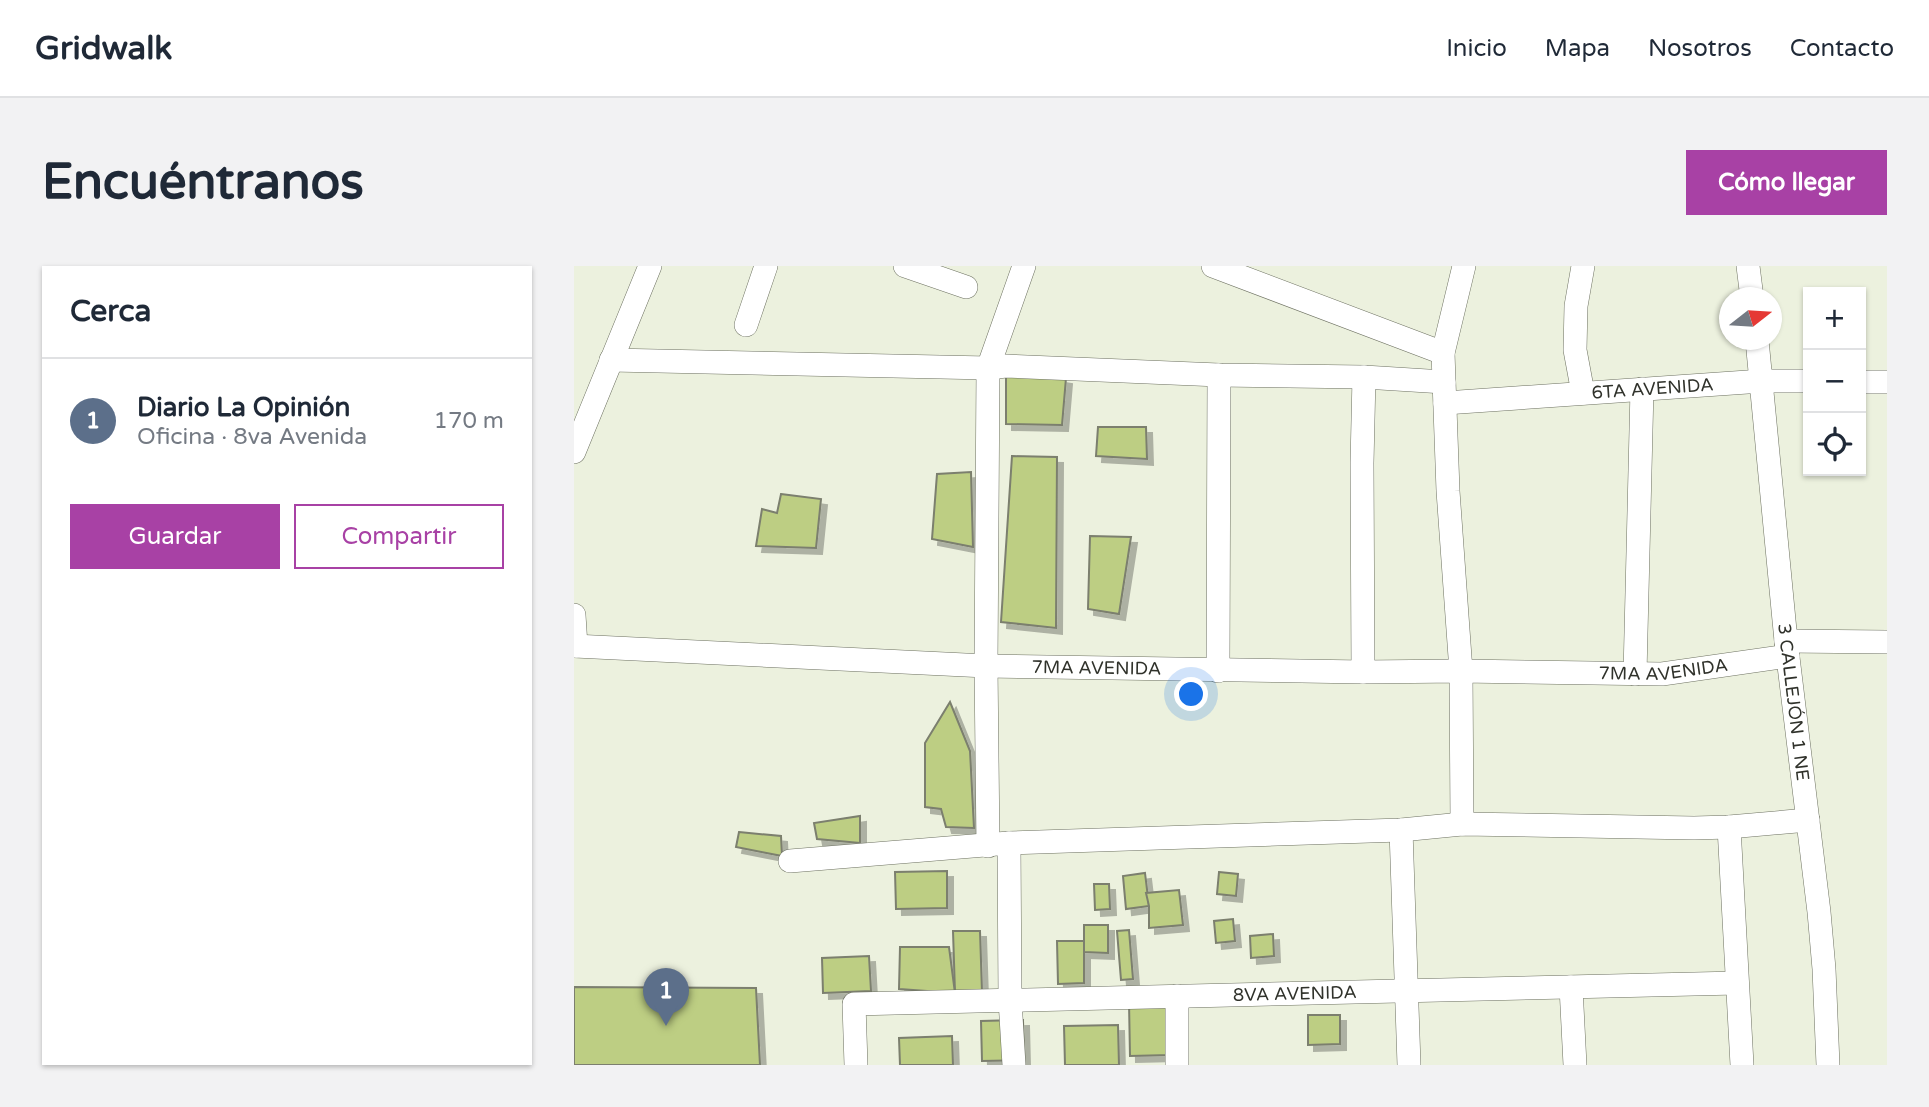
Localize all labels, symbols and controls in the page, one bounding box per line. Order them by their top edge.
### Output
text: Gridwalk [35,29,172,68]
text: Inicio [1446,34,1507,63]
text: Mapa [1545,34,1610,63]
text: Nosotros [1648,34,1752,63]
text: Contacto [1790,34,1894,63]
button: Cómo llegar [1686,150,1887,215]
text: Encuéntranos [42,153,364,212]
north arrow [1719,287,1782,350]
map controls [1803,287,1866,476]
button: + [1803,287,1866,350]
text: Cerca [70,293,151,330]
button: − [1803,350,1866,413]
street label: 6TA AVENIDA [1591,373,1714,404]
text: Diario La Opinión [137,392,350,423]
text: 1 [86,407,100,435]
text: 170 m [434,407,504,435]
button: locate [1803,413,1866,476]
text: Oficina · 8va Avenida [137,423,367,451]
button: Guardar [70,504,280,569]
button: Compartir [294,504,504,569]
street label: 3 CALLEJÓN 1 NE [1773,622,1814,782]
street label: 7MA AVENIDA [1598,654,1729,685]
street label: 7MA AVENIDA [1031,656,1162,680]
your location [1174,677,1208,711]
pin: 1 [643,968,689,1026]
street label: 8VA AVENIDA [1233,981,1357,1006]

